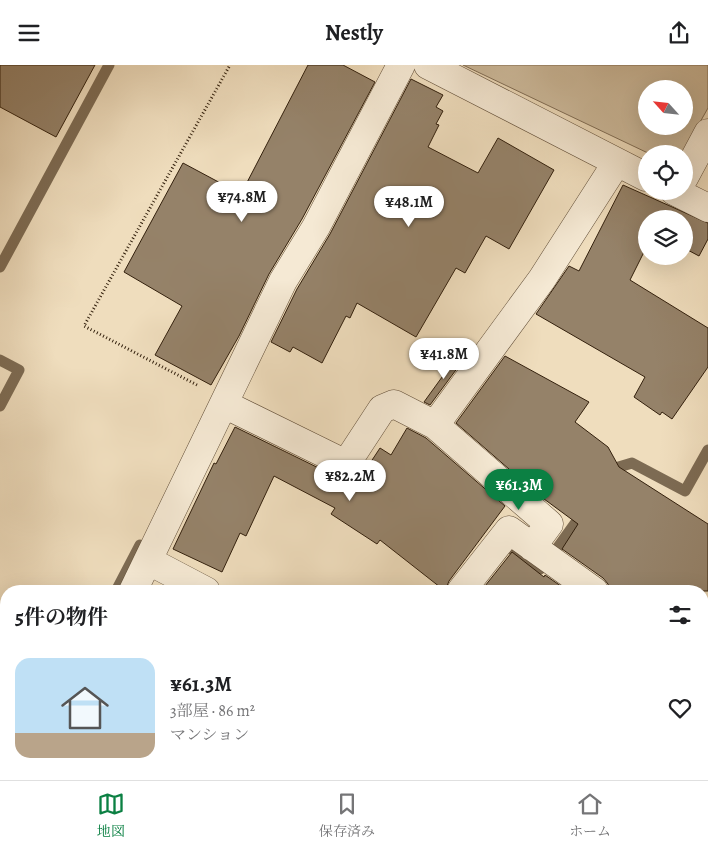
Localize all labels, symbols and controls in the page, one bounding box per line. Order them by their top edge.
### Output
text: Nestly [325,18,383,48]
icon: menu [15,19,43,47]
icon: share [665,19,693,47]
north arrow [638,80,692,135]
map controls [638,80,693,265]
button: locate [638,145,693,200]
pin: ¥74.8M [201,181,283,223]
pin: ¥48.1M [368,185,450,228]
text: ¥74.8M [217,186,267,208]
text: ¥48.1M [385,191,433,213]
button: layers [638,210,693,265]
pin: ¥41.8M [403,337,485,380]
text: ¥41.8M [420,343,468,365]
pin: ¥82.2M [309,459,391,502]
text: ¥82.2M [325,465,375,487]
pin: ¥61.3M [478,469,560,511]
text: ¥61.3M [495,474,543,496]
icon: filters [666,601,694,629]
text: 5件の物件 [15,603,108,631]
text: ¥61.3M [170,670,232,698]
icon: home [55,678,115,738]
icon: heart [666,694,694,722]
text: 3部屋 · 86 m² [170,700,255,722]
text: マンション [170,724,249,746]
tab: 地図 [97,790,125,841]
tab: 保存済み [319,790,375,841]
tab: ホーム [569,790,611,841]

